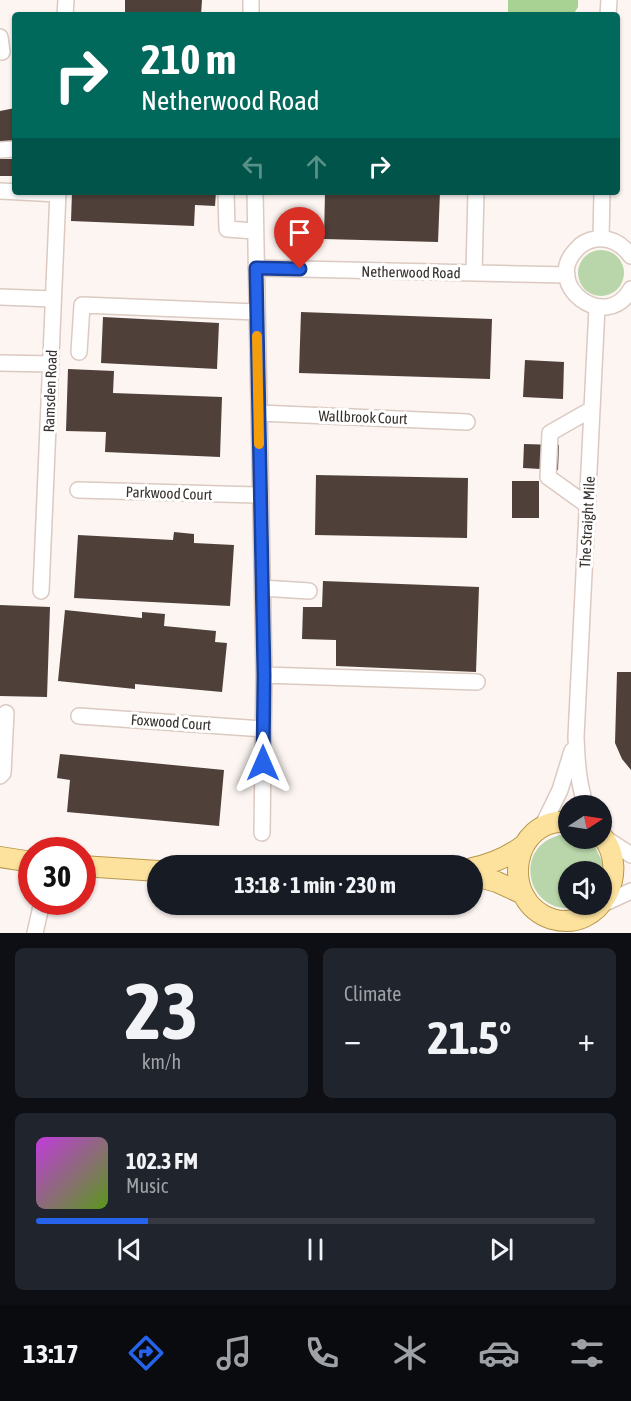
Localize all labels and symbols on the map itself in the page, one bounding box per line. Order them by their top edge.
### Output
pin [274,207,325,269]
street label: Netherwood Road [361,263,461,281]
street label: Ramsden Road [40,349,60,433]
street label: Wallbrook Court [318,407,408,427]
street label: The Straight Mile [576,476,598,568]
street label: Parkwood Court [125,483,213,503]
street label: Foxwood Court [130,711,212,733]
position arrow [231,731,295,795]
north arrow [558,795,612,849]
speed limit sign: 30 [18,837,96,915]

